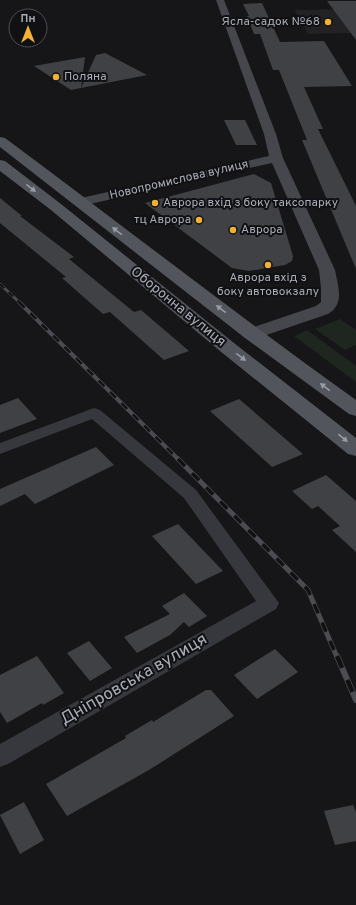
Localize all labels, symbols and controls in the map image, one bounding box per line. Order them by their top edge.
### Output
north arrow [8,8,48,48]
text: Пн [21,12,35,26]
place label: Ясла-садок №68 [221,14,320,30]
marker: Ясла-садок №68 [323,17,333,27]
place label: Поляна [64,69,107,85]
marker: Поляна [51,72,61,82]
street label: Новопромислова вулиця [108,156,250,204]
one-way arrow [25,184,36,192]
place label: Аврора вхід з боку таксопарку [163,195,338,211]
marker: Аврора вхід з боку таксопарку [150,198,160,208]
place label: тц Аврора [134,212,191,228]
marker: тц Аврора [194,215,204,225]
place label: Аврора [241,222,283,238]
marker: Аврора [228,225,238,235]
one-way arrow [112,226,123,235]
marker: Аврора вхід з боку автовокзалу [263,260,273,270]
street label: Оборонна вулиця [127,263,229,351]
place label: Аврора вхід з боку автовокзалу [217,270,319,300]
one-way arrow [216,305,226,313]
one-way arrow [236,353,246,361]
one-way arrow [319,383,330,391]
one-way arrow [337,434,348,443]
street label: Дніпровська вулиця [56,629,212,731]

